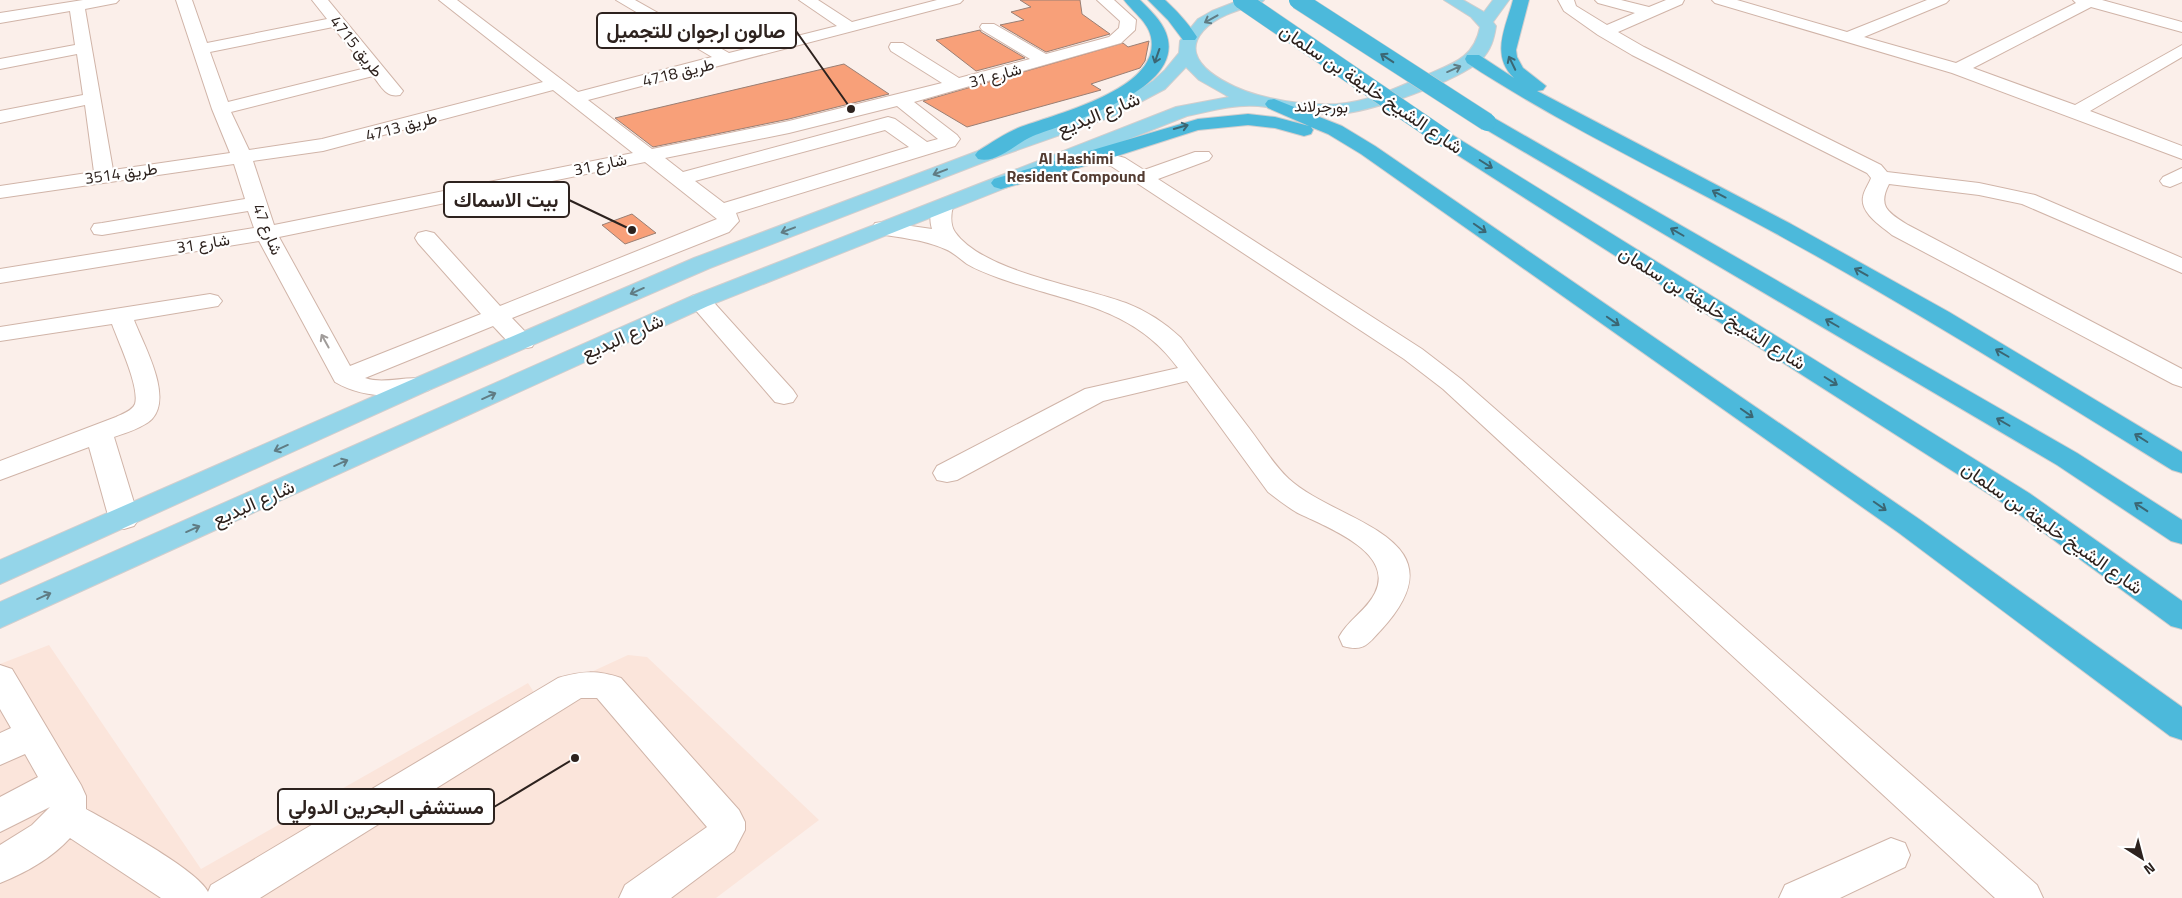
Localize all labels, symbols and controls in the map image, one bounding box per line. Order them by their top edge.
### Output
street label: طريق 4715 [325,10,389,82]
callout: صالون ارجوان للتجميل [597,13,796,48]
one-way arrow [1204,14,1219,24]
text: صالون ارجوان للتجميل [607,15,786,46]
street label: شارع الشيخ خليفة بن سلمان [1274,16,1470,160]
one-way arrow [1152,48,1161,63]
street label: طريق 4718 [640,51,716,93]
one-way arrow [1381,52,1395,62]
street label: شارع 31 [966,56,1024,94]
one-way arrow [1506,56,1516,71]
one-way arrow [1446,64,1461,73]
street label: شارع البديع [1052,83,1144,143]
street label: بورجرلاند [1294,94,1348,118]
street label: طريق 4713 [362,105,440,147]
one-way arrow [1173,122,1189,131]
district label: Al Hashimi Resident Compound [1007,146,1145,188]
street label: شارع 31 [571,147,629,181]
street label: طريق 3514 [83,156,159,190]
one-way arrow [1478,159,1492,169]
one-way arrow [933,168,948,177]
callout: بيت الاسماك [444,182,569,217]
text: بيت الاسماك [454,184,558,215]
one-way arrow [1711,189,1726,199]
street label: شارع 47 [247,200,289,258]
one-way arrow [1473,223,1487,233]
one-way arrow [781,226,796,235]
street label: شارع 31 [175,227,231,259]
one-way arrow [1670,227,1684,237]
street label: شارع الشيخ خليفة بن سلمان [1614,238,1812,376]
one-way arrow [1854,267,1869,277]
one-way arrow [630,287,645,297]
street label: شارع البديع [576,305,668,367]
one-way arrow [1606,316,1620,326]
one-way arrow [1826,317,1840,327]
one-way arrow [320,334,329,349]
one-way arrow [1995,348,2010,358]
one-way arrow [1823,376,1837,386]
one-way arrow [481,390,496,400]
one-way arrow [1740,408,1754,418]
one-way arrow [1995,417,2010,427]
one-way arrow [2134,433,2148,443]
one-way arrow [274,444,289,454]
street label: شارع الشيخ خليفة بن سلمان [1956,453,2150,601]
one-way arrow [333,457,348,467]
street label: شارع البديع [207,471,299,533]
one-way arrow [1873,501,1887,511]
one-way arrow [2134,502,2148,513]
one-way arrow [185,524,200,534]
one-way arrow [36,591,51,601]
callout: مستشفى البحرين الدولي [278,789,494,824]
text: مستشفى البحرين الدولي [288,791,484,824]
north arrow [2117,833,2167,883]
text: N [2140,858,2160,880]

